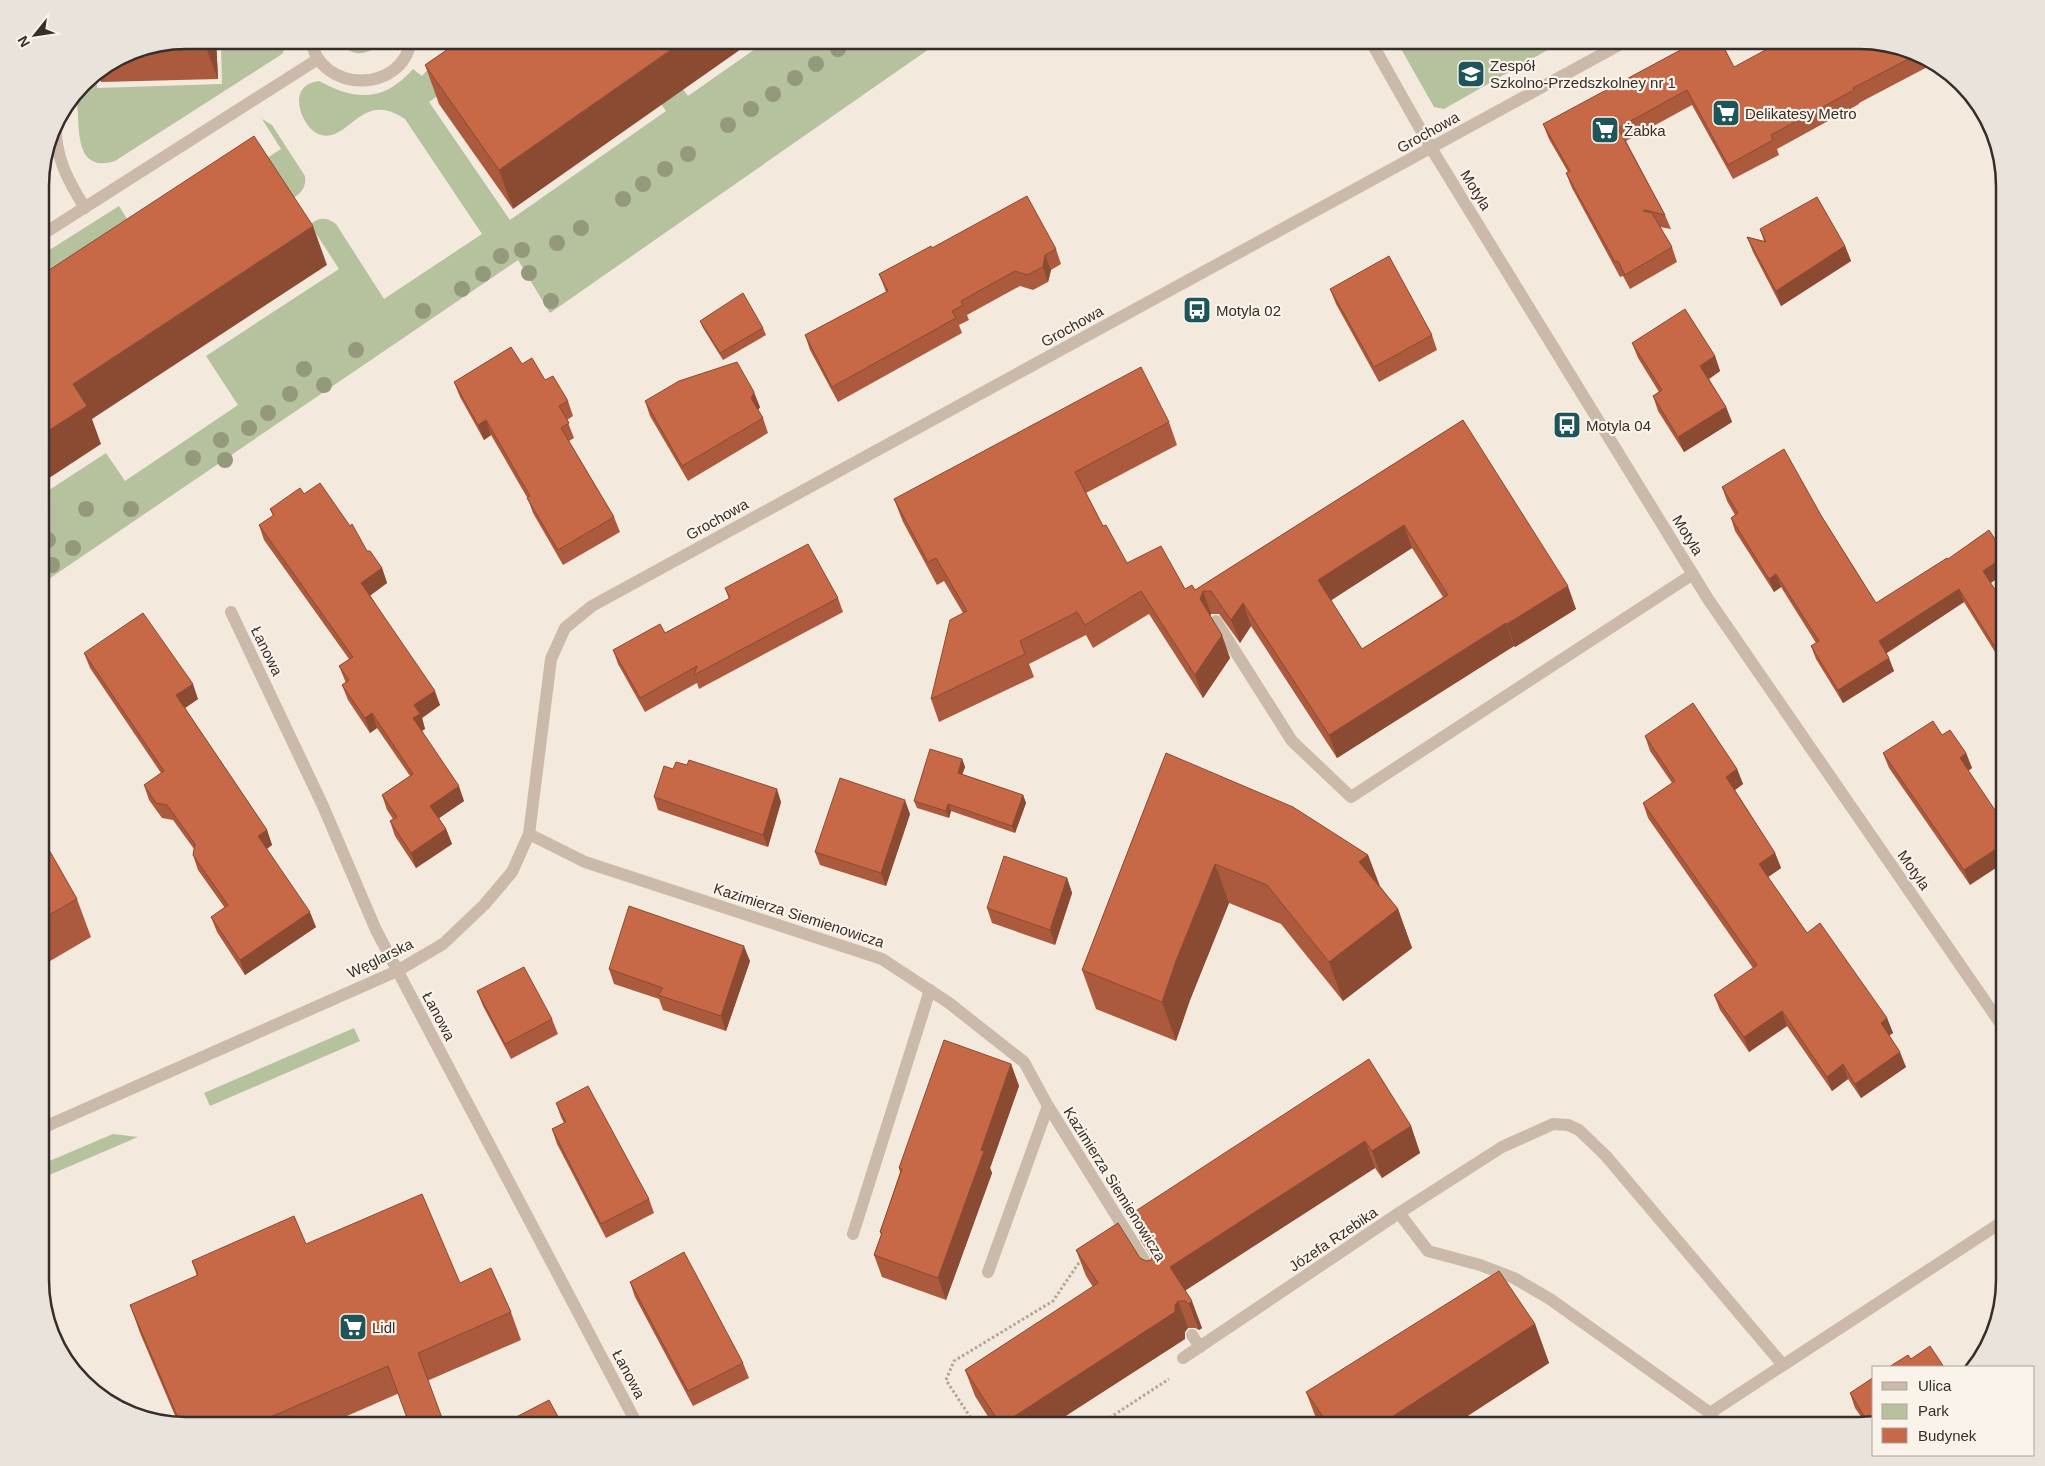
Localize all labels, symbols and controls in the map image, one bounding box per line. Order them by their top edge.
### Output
north arrow [10,10,60,60]
text: N [14,33,33,50]
place label: Zespół Szkolno-Przedszkolney nr 1 [1490,57,1676,91]
school or university icon: Zespół Szkolno-Przedszkolney nr 1 [1456,59,1486,89]
supermarket icon: Delikatesy Metro [1711,98,1741,128]
place label: Delikatesy Metro [1745,105,1857,122]
street label: Grochowa [1394,108,1463,156]
supermarket icon: Żabka [1590,115,1620,145]
place label: Żabka [1624,122,1666,139]
street label: Motyla [1457,167,1495,214]
bus stop icon: Motyla 02 [1182,295,1212,325]
street label: Grochowa [1038,302,1107,350]
place label: Motyla 02 [1216,302,1281,319]
bus stop icon: Motyla 04 [1552,410,1582,440]
place label: Motyla 04 [1586,417,1651,434]
street label: Grochowa [683,495,752,543]
street label: Motyla [1669,512,1707,559]
street label: Łanowa [248,624,286,679]
street label: Motyla [1894,847,1934,894]
street label: Kazimierza Siemienowicza [712,879,887,951]
street label: Węglarska [344,935,416,981]
street label: Łanowa [419,989,459,1044]
street label: Kazimierza Siemienowicza [1061,1104,1170,1265]
street label: Józefa Rzebika [1286,1203,1381,1275]
supermarket icon: Lidl [338,1312,368,1342]
place label: Lidl [372,1319,395,1336]
street label: Łanowa [609,1347,649,1402]
legend [1872,1366,2035,1456]
text: Ulica [1918,1377,1952,1394]
text: Park [1918,1402,1949,1419]
text: Budynek [1918,1427,1977,1444]

